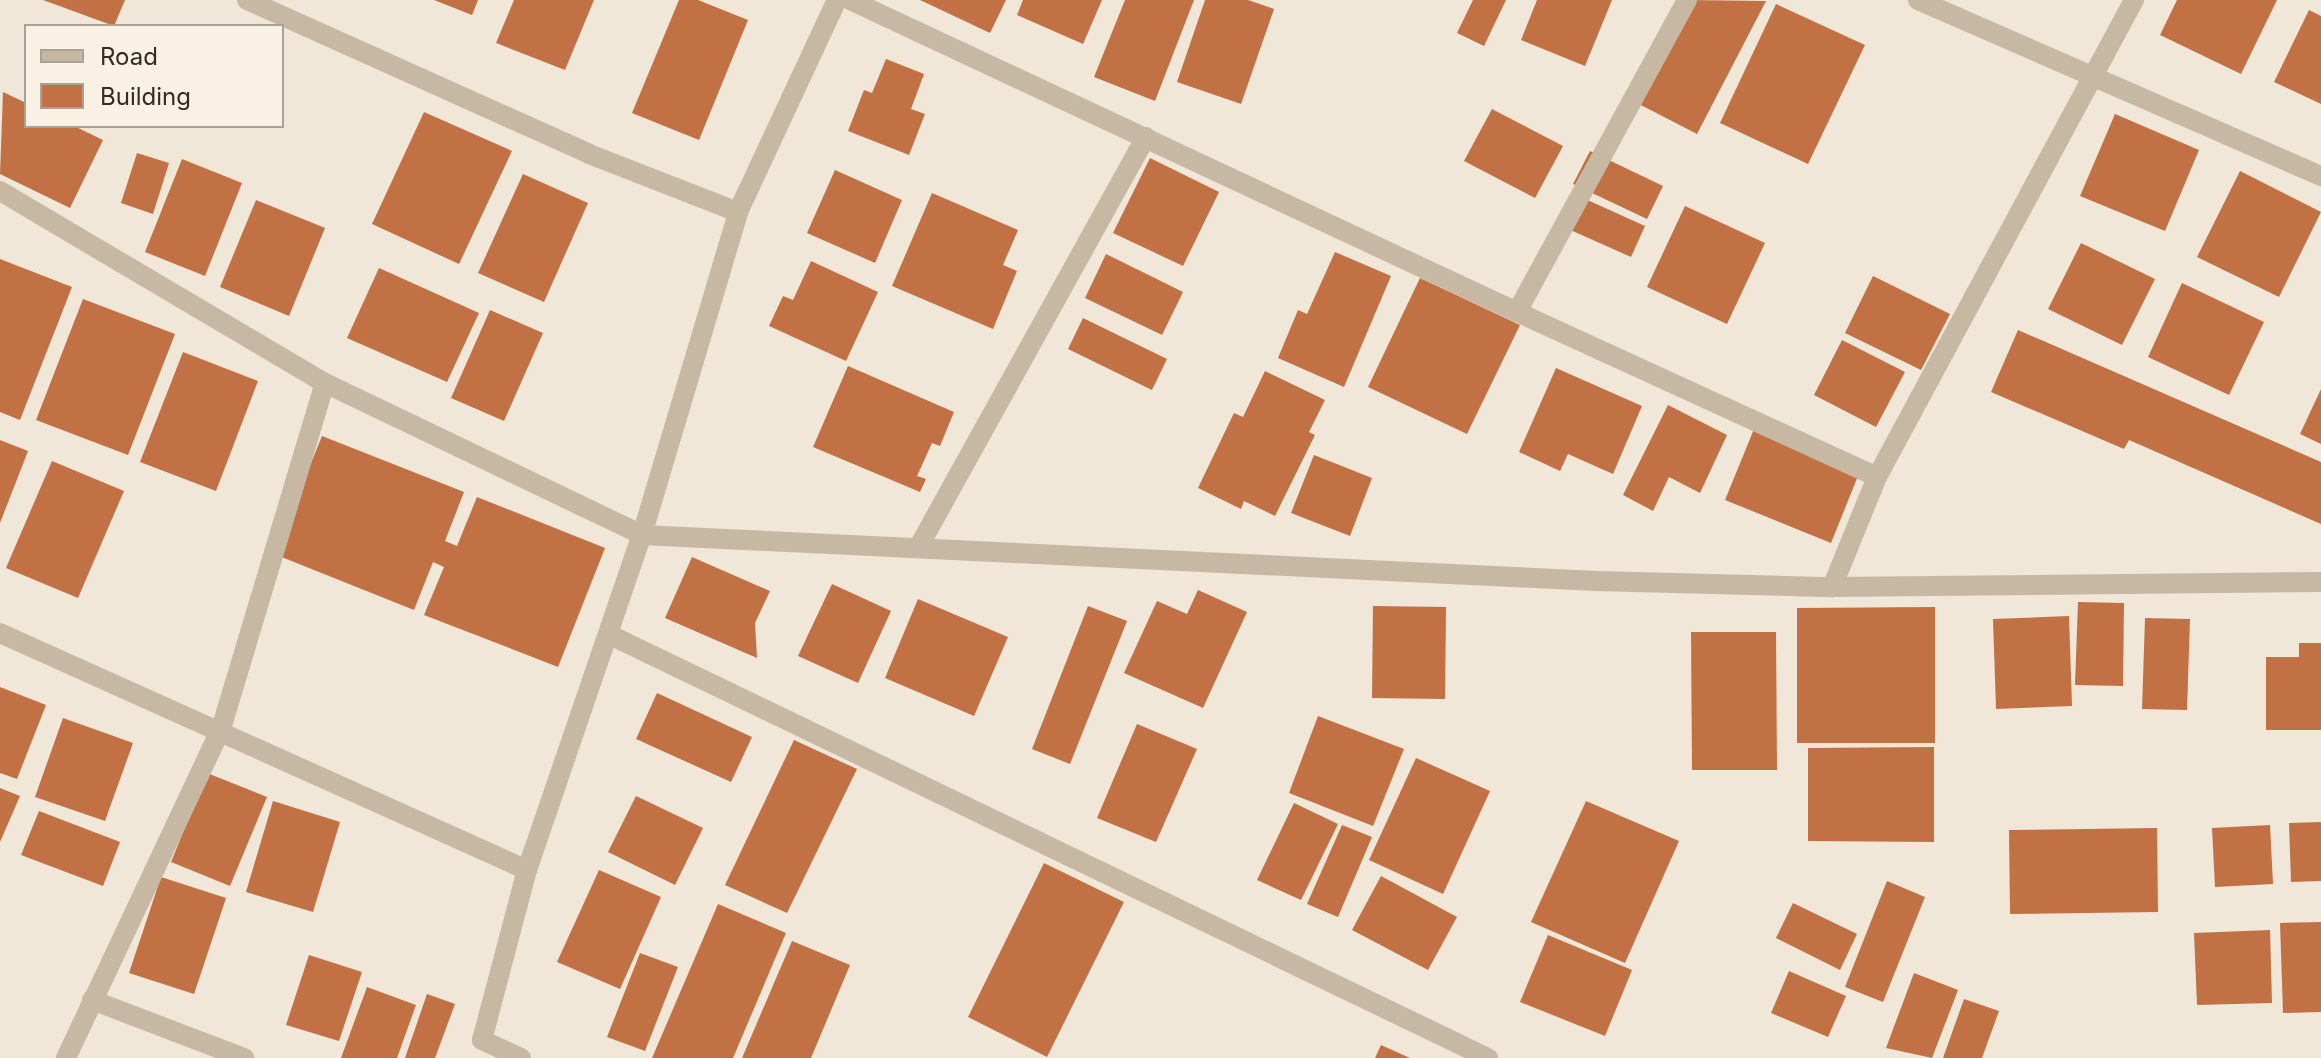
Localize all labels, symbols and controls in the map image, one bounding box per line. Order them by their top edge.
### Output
legend [24,24,284,128]
text: Road [100,42,158,71]
text: Building [100,82,191,111]

